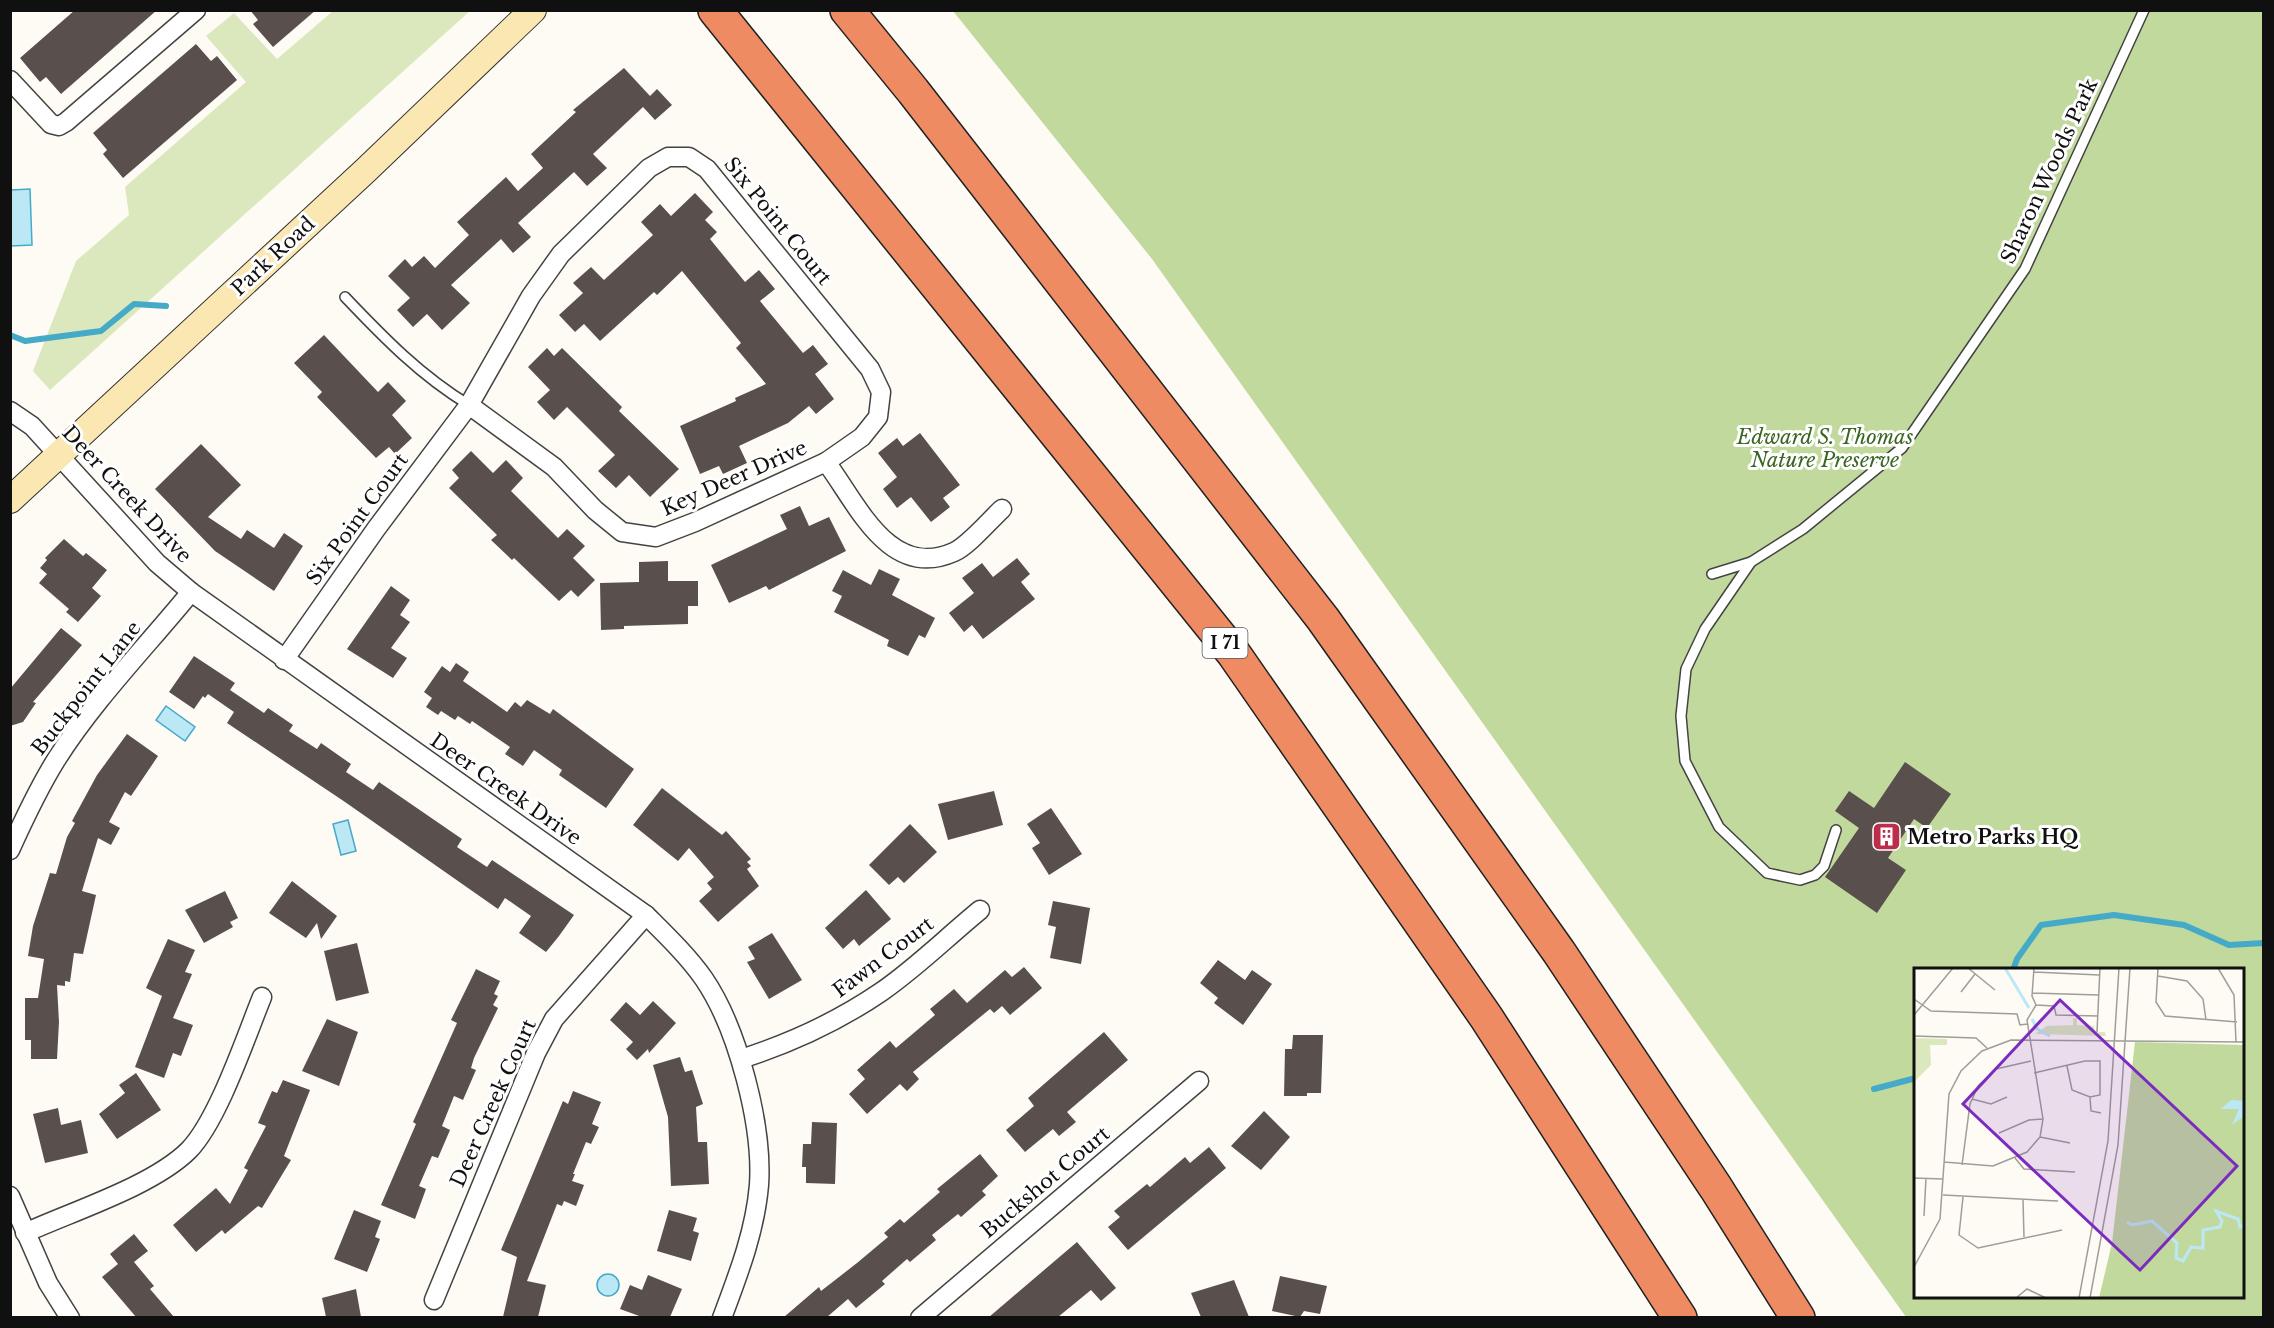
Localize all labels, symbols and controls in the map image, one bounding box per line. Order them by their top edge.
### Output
street label: Sharon Woods Park [1995,74,2103,267]
street label: Six Point Court [719,152,837,290]
street label: Park Road [226,211,320,301]
street label: Deer Creek Drive [57,421,197,567]
park label: Edward S. Thomas Nature Preserve [1736,425,1914,472]
street label: Key Deer Drive [658,435,810,521]
street label: Six Point Court [301,448,413,590]
street label: Buckpoint Lane [26,616,146,760]
road number: I 71 [1202,628,1248,658]
street label: Deer Creek Drive [426,728,586,850]
building icon: Metro Parks HQ [1870,821,1902,853]
place label: Metro Parks HQ [1907,825,2078,849]
street label: Fawn Court [828,911,938,1003]
inset map [1914,968,2244,1298]
street label: Deer Creek Court [445,1015,541,1191]
street label: Buckshot Court [976,1121,1115,1243]

